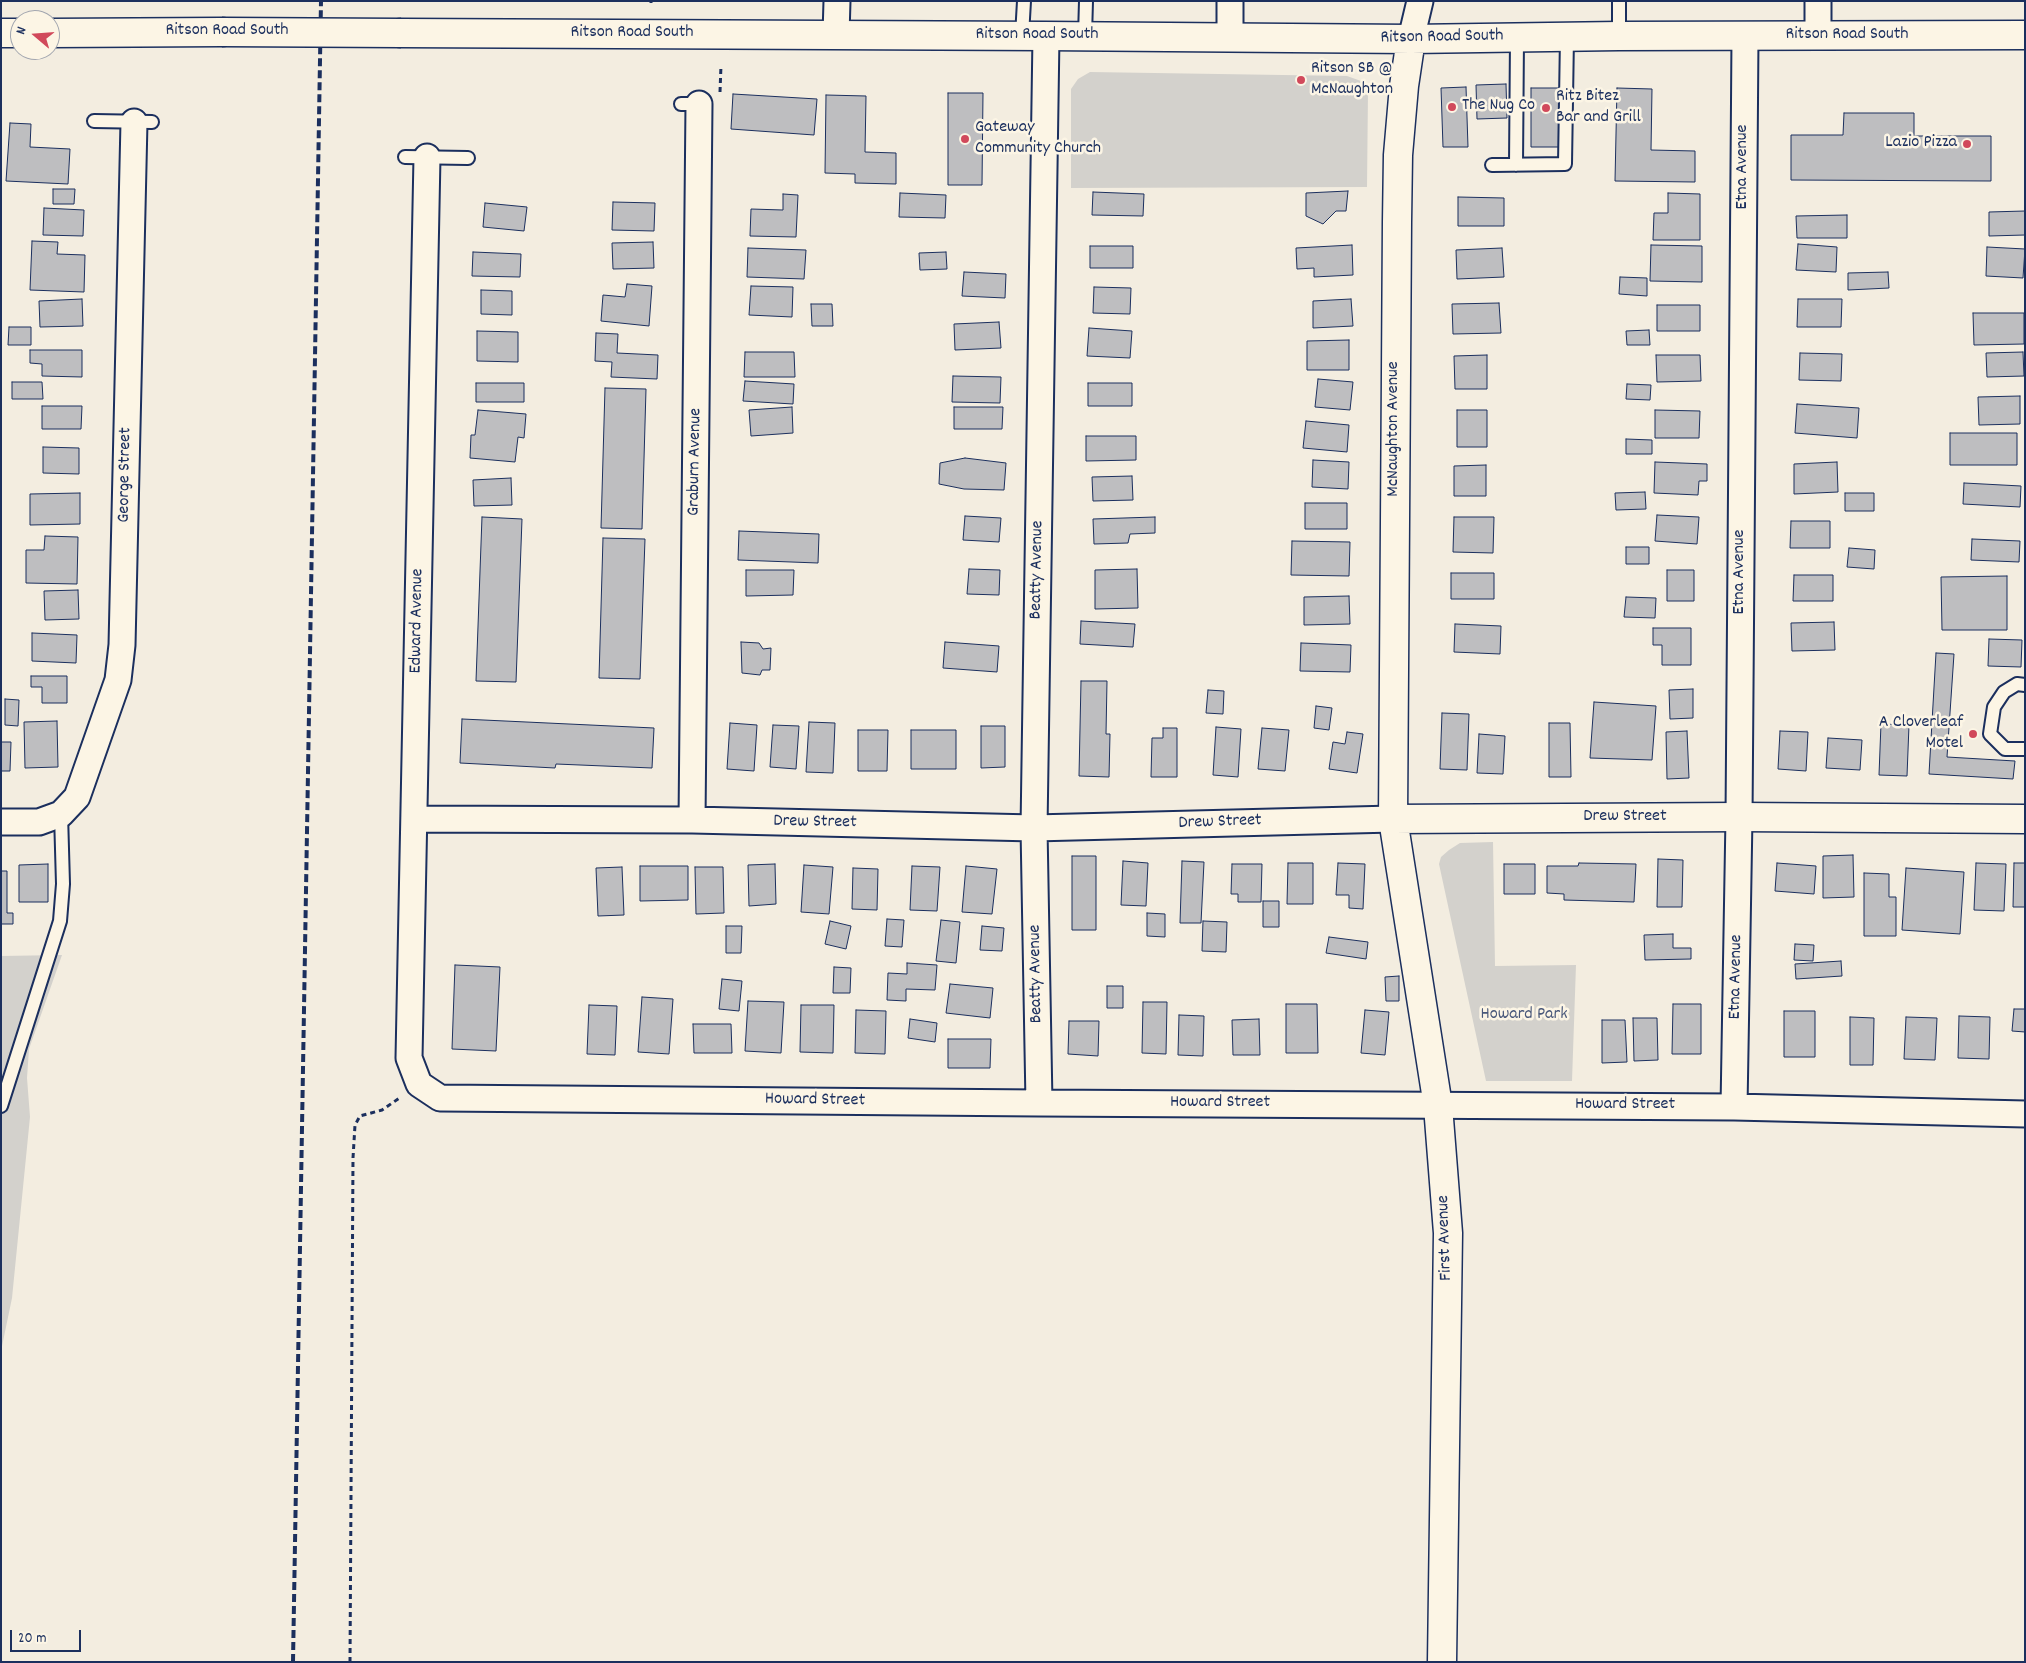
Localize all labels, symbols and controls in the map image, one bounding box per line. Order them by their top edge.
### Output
north arrow [10,10,60,60]
street label: Ritson Road South [165,21,289,43]
street label: Ritson Road South [570,23,694,45]
text: N [11,24,32,37]
street label: Ritson Road South [975,25,1099,47]
street label: Ritson Road South [1785,25,1909,47]
street label: Ritson Road South [1380,26,1504,50]
place label: Ritson SB @ McNaughton [1311,59,1393,102]
marker: Ritson SB @ McNaughton [1295,74,1307,86]
place label: Ritz Bitez Bar and Grill [1556,87,1641,130]
place label: The Nug Co [1462,96,1535,118]
marker: The Nug Co [1446,101,1458,113]
marker: Ritz Bitez Bar and Grill [1540,102,1552,114]
place label: Gateway Community Church [975,118,1101,160]
street label: Etna Avenue [1733,125,1755,209]
marker: Gateway Community Church [959,133,971,145]
place label: Lazio Pizza [1885,133,1957,155]
marker: Lazio Pizza [1961,138,1973,150]
street label: McNaughton Avenue [1384,361,1406,497]
street label: Graburn Avenue [684,408,708,516]
street label: George Street [114,427,138,523]
street label: Beatty Avenue [1026,520,1050,620]
street label: Etna Avenue [1730,530,1752,614]
street label: Edward Avenue [406,568,430,674]
place label: A Cloverleaf Motel [1879,713,1963,756]
marker: A Cloverleaf Motel [1967,728,1979,740]
street label: Drew Street [1583,807,1667,829]
street label: Drew Street [773,811,857,835]
street label: Drew Street [1178,811,1262,835]
street label: Beatty Avenue [1025,924,1049,1024]
street label: Etna Avenue [1725,934,1749,1020]
park label: Howard Park [1480,1005,1568,1027]
street label: Howard Street [765,1089,865,1113]
street label: Howard Street [1170,1093,1270,1115]
street label: Howard Street [1575,1095,1675,1117]
street label: First Avenue [1434,1195,1458,1281]
scale bar [12,1620,84,1652]
text: 20 m [18,1628,46,1650]

